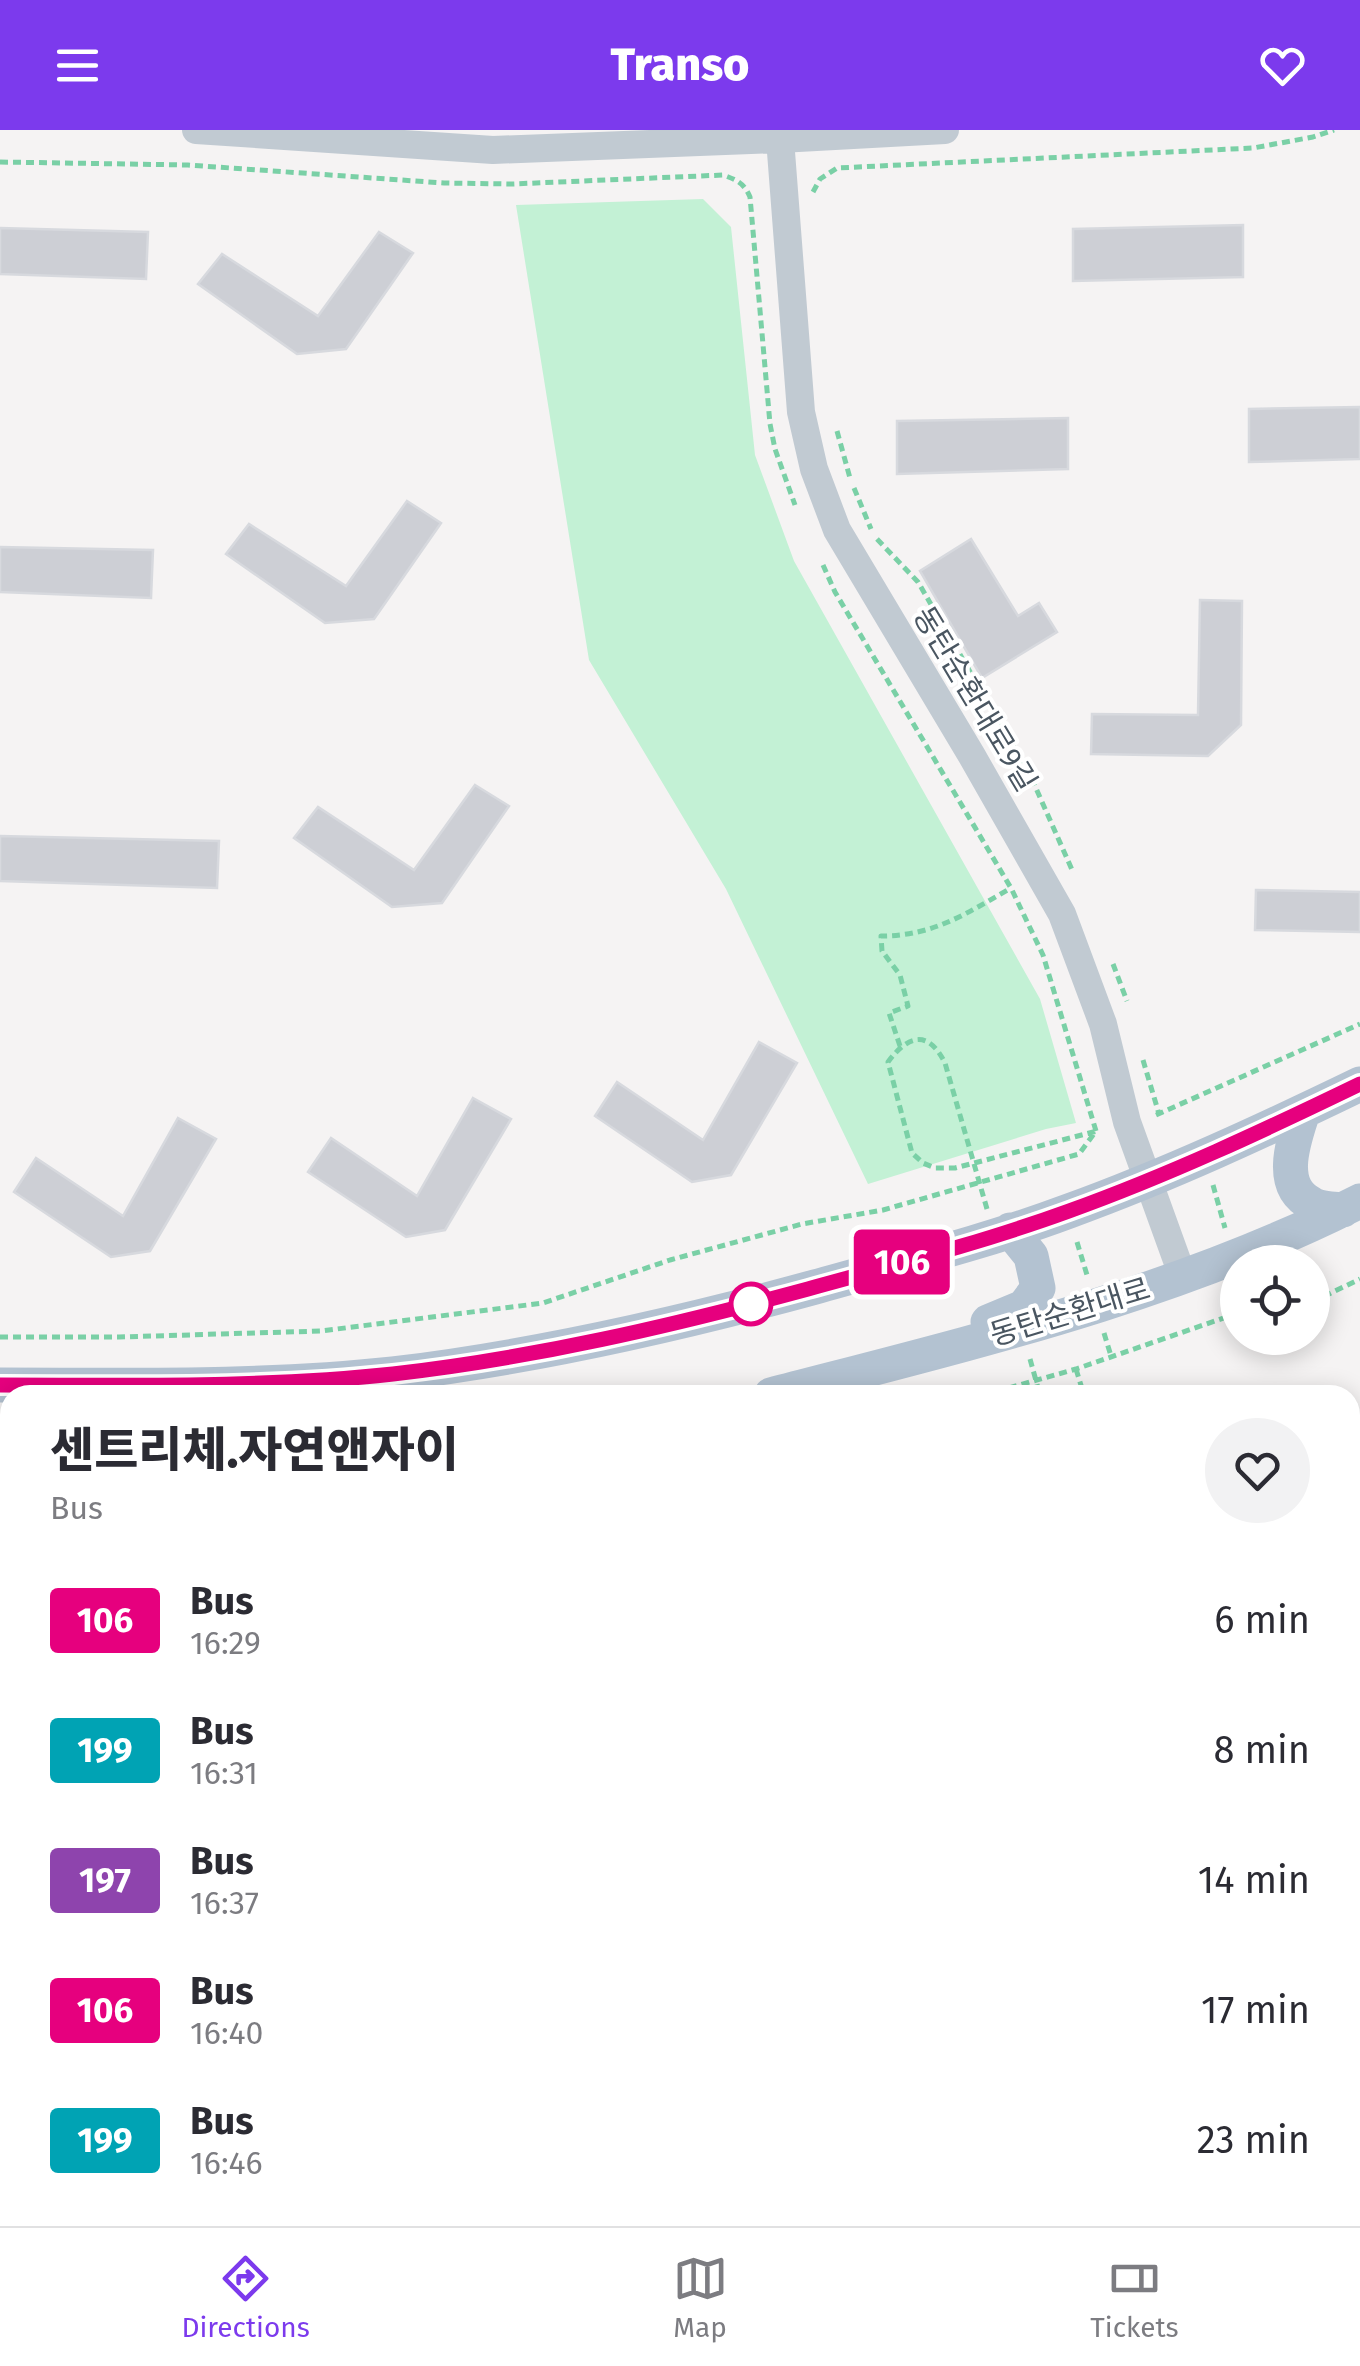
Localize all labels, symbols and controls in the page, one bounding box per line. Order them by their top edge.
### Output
icon: menu [50,38,105,93]
text: Transo [611,38,749,92]
icon: heart [1255,38,1310,93]
street label: 동탄순환대로9길 [906,600,1044,798]
line badge: 106 [844,1230,960,1294]
text: 106 [874,1241,930,1283]
map controls [1220,1245,1330,1355]
button: locate [1220,1245,1330,1355]
street label: 동탄순환대로 [986,1271,1154,1353]
unlabelled marker [730,1283,772,1325]
button: heart [1205,1418,1310,1523]
text: 센트리체.자연앤자이 [50,1422,459,1480]
text: Bus [50,1489,103,1527]
text: Bus [190,1578,254,1624]
text: 6 min [1214,1597,1310,1643]
text: 106 [77,1599,133,1641]
text: 16:29 [190,1624,261,1662]
text: Bus [190,1708,254,1754]
text: 8 min [1213,1727,1310,1773]
text: 199 [77,1729,133,1771]
text: 16:31 [190,1754,258,1792]
text: Bus [190,1838,254,1884]
text: 14 min [1198,1857,1310,1903]
text: 197 [79,1859,131,1901]
text: 16:37 [190,1884,259,1922]
text: Bus [190,1968,254,2014]
text: 17 min [1201,1987,1310,2033]
text: 106 [77,1989,133,2031]
text: 16:40 [190,2014,263,2052]
text: Bus [190,2098,254,2144]
text: 23 min [1197,2117,1310,2163]
text: 199 [77,2119,133,2161]
text: 16:46 [190,2144,263,2182]
tab: Directions [181,2251,310,2344]
tab: Map [673,2251,728,2344]
tab: Tickets [1090,2251,1179,2344]

